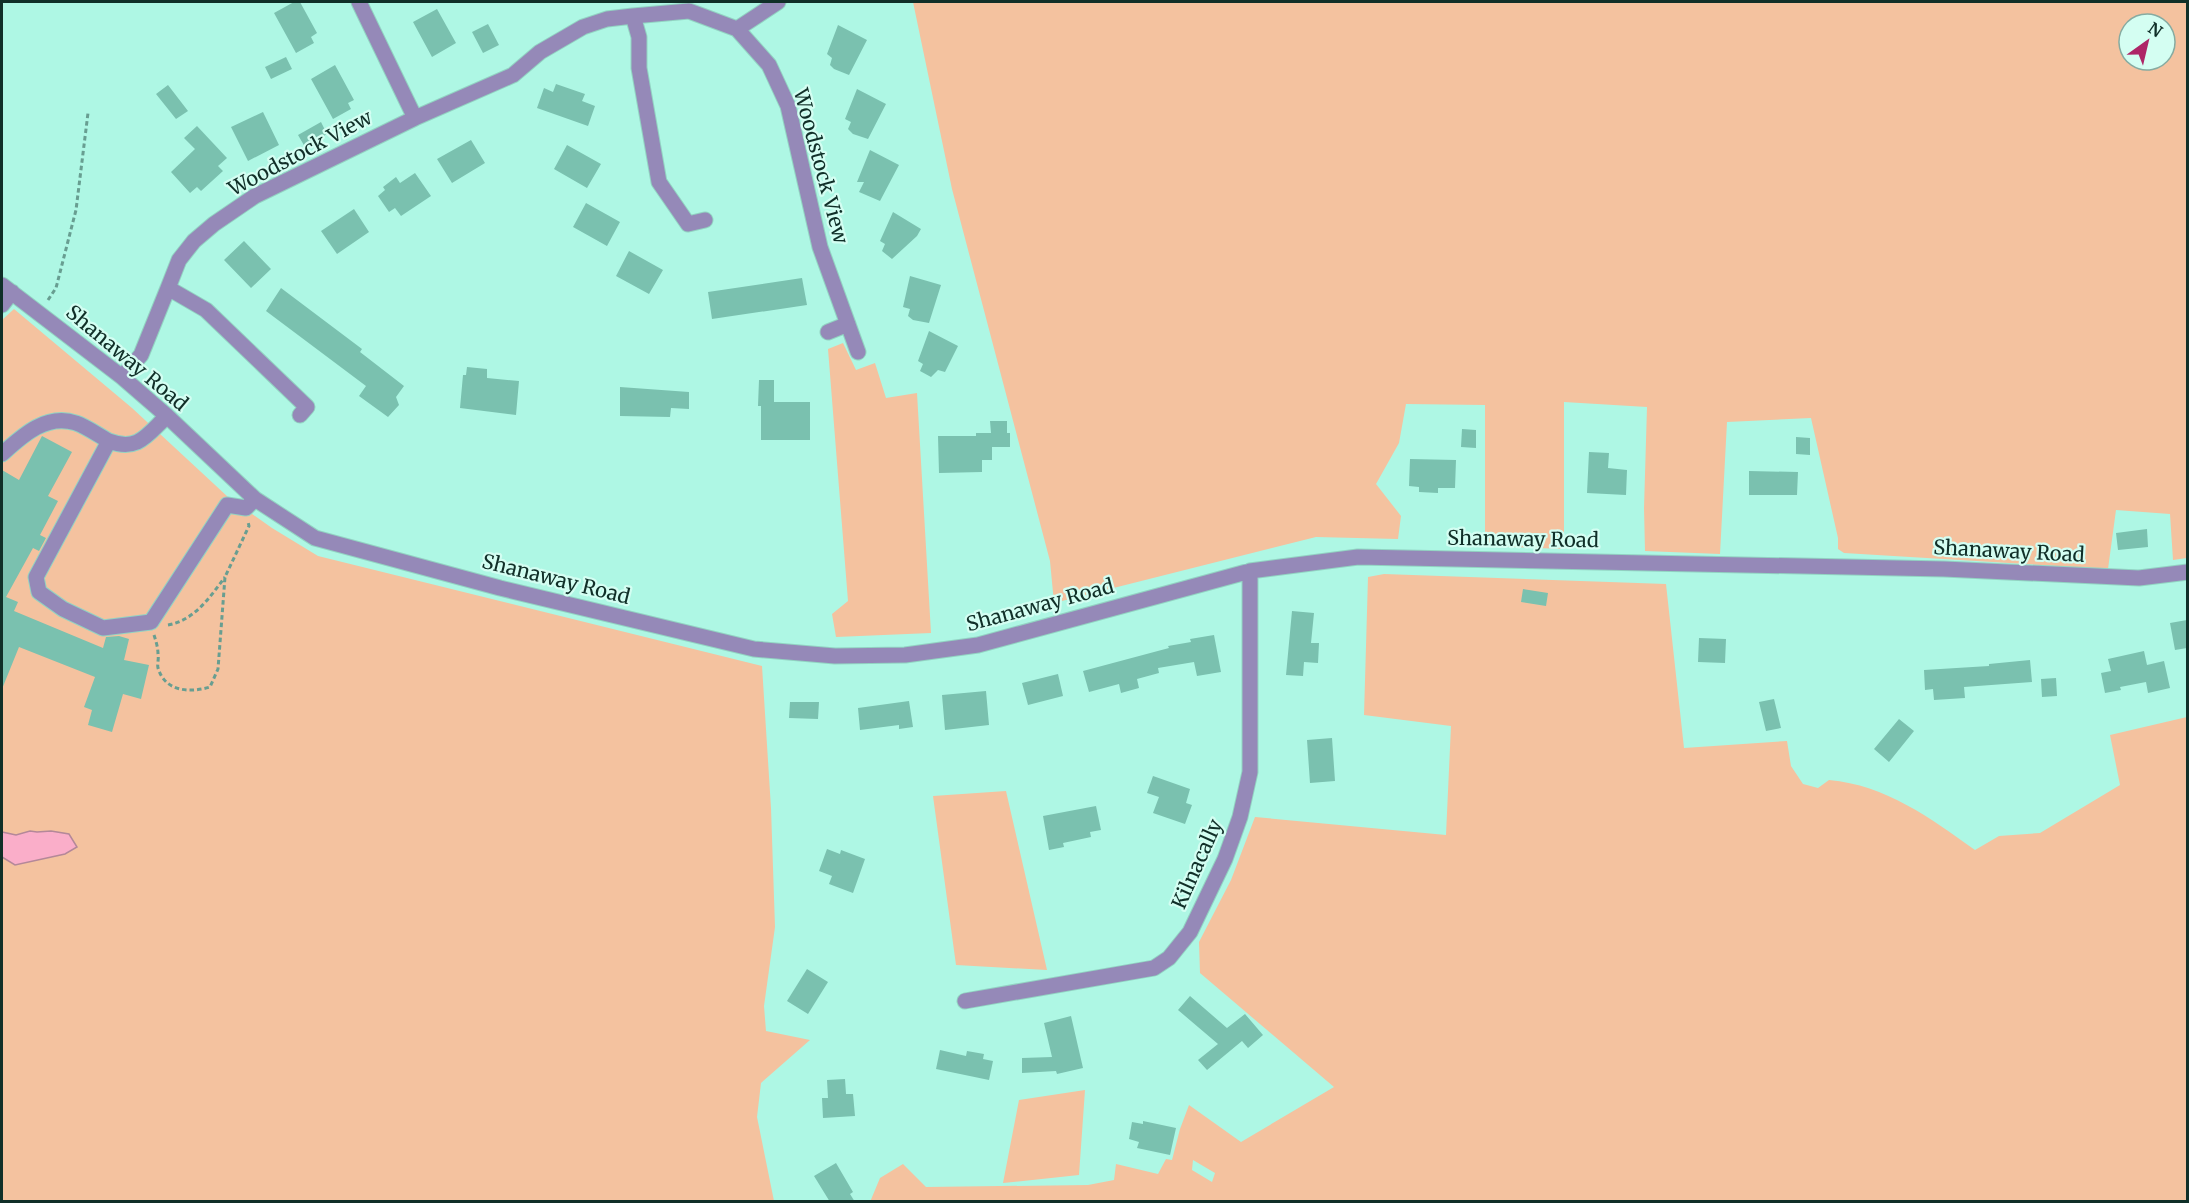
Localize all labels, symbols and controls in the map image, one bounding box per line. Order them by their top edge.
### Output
north arrow [2117,12,2177,72]
text: N [2145,18,2167,42]
street label: Woodstock View [789,85,854,247]
street label: Woodstock View [223,104,377,201]
street label: Shanaway Road [61,299,193,416]
street label: Shanaway Road [1447,525,1599,552]
street label: Shanaway Road [1933,534,2085,567]
street label: Shanaway Road [480,548,633,609]
street label: Shanaway Road [963,573,1116,636]
street label: Kilnacally [1166,815,1228,913]

